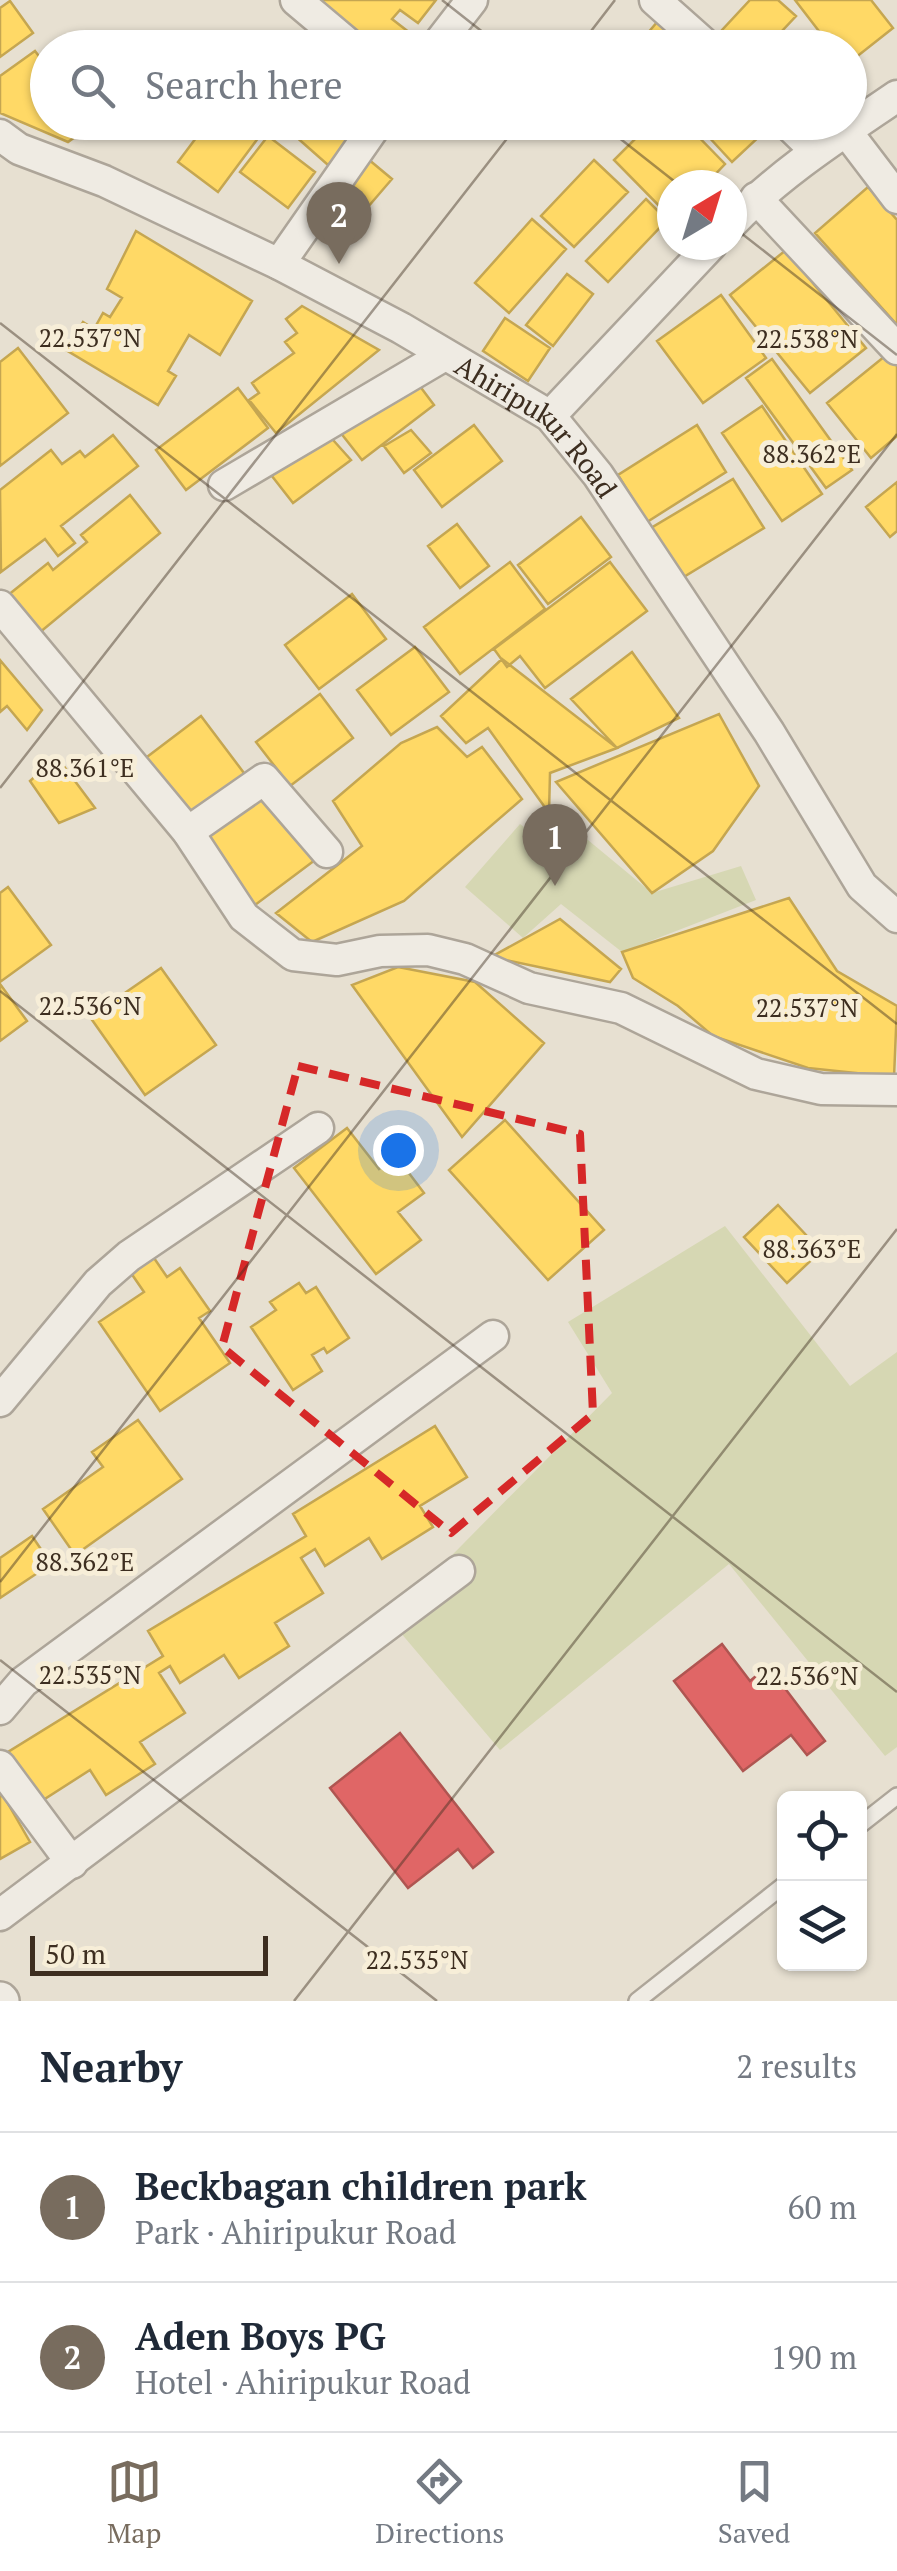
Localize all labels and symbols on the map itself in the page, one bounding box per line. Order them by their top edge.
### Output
north arrow [657,170,747,260]
pin: 2 [306,182,372,264]
text: 22.537°N [39,321,141,354]
text: 22.538°N [756,322,858,355]
street label: Ahiripukur Road [449,346,626,504]
text: 88.362°E [763,437,861,470]
text: 88.361°E [36,751,134,784]
pin: 1 [522,804,588,886]
text: 22.536°N [39,989,141,1022]
text: 22.537°N [756,991,858,1024]
your location [373,1125,424,1176]
text: 88.363°E [763,1232,861,1265]
text: 88.362°E [36,1545,134,1578]
text: 22.535°N [39,1658,141,1691]
text: 22.536°N [756,1659,858,1692]
scale bar [30,1931,268,1976]
text: 22.535°N [366,1943,468,1976]

